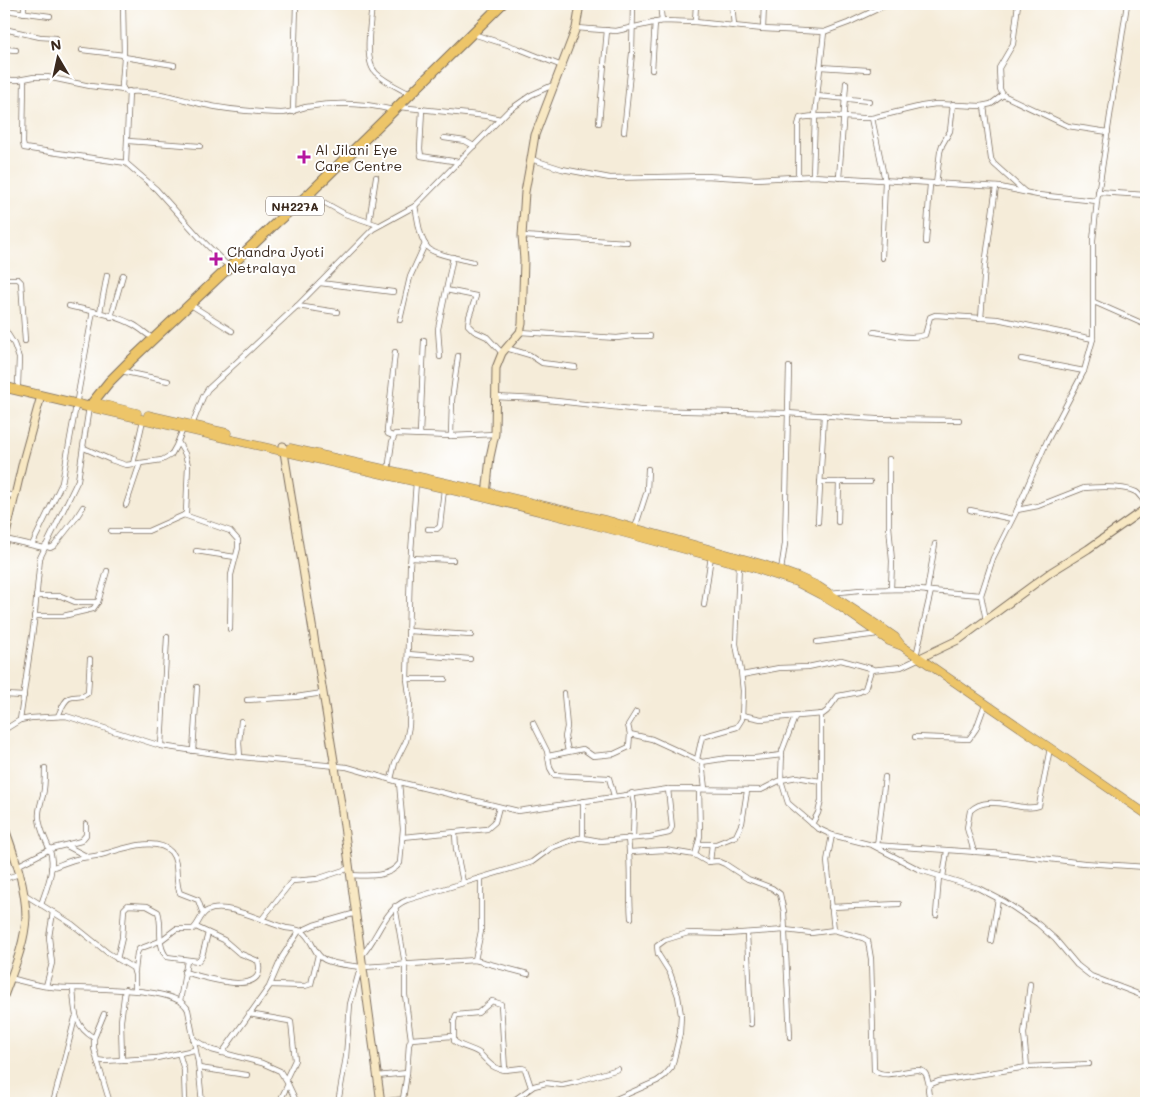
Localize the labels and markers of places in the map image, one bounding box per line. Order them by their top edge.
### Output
place label: Al Jilani Eye Care Centre [315,140,402,175]
marker: Al Jilani Eye Care Centre [297,150,311,164]
place label: Chandra Jyoti Netralaya [227,242,324,277]
marker: Chandra Jyoti Netralaya [209,252,223,266]

